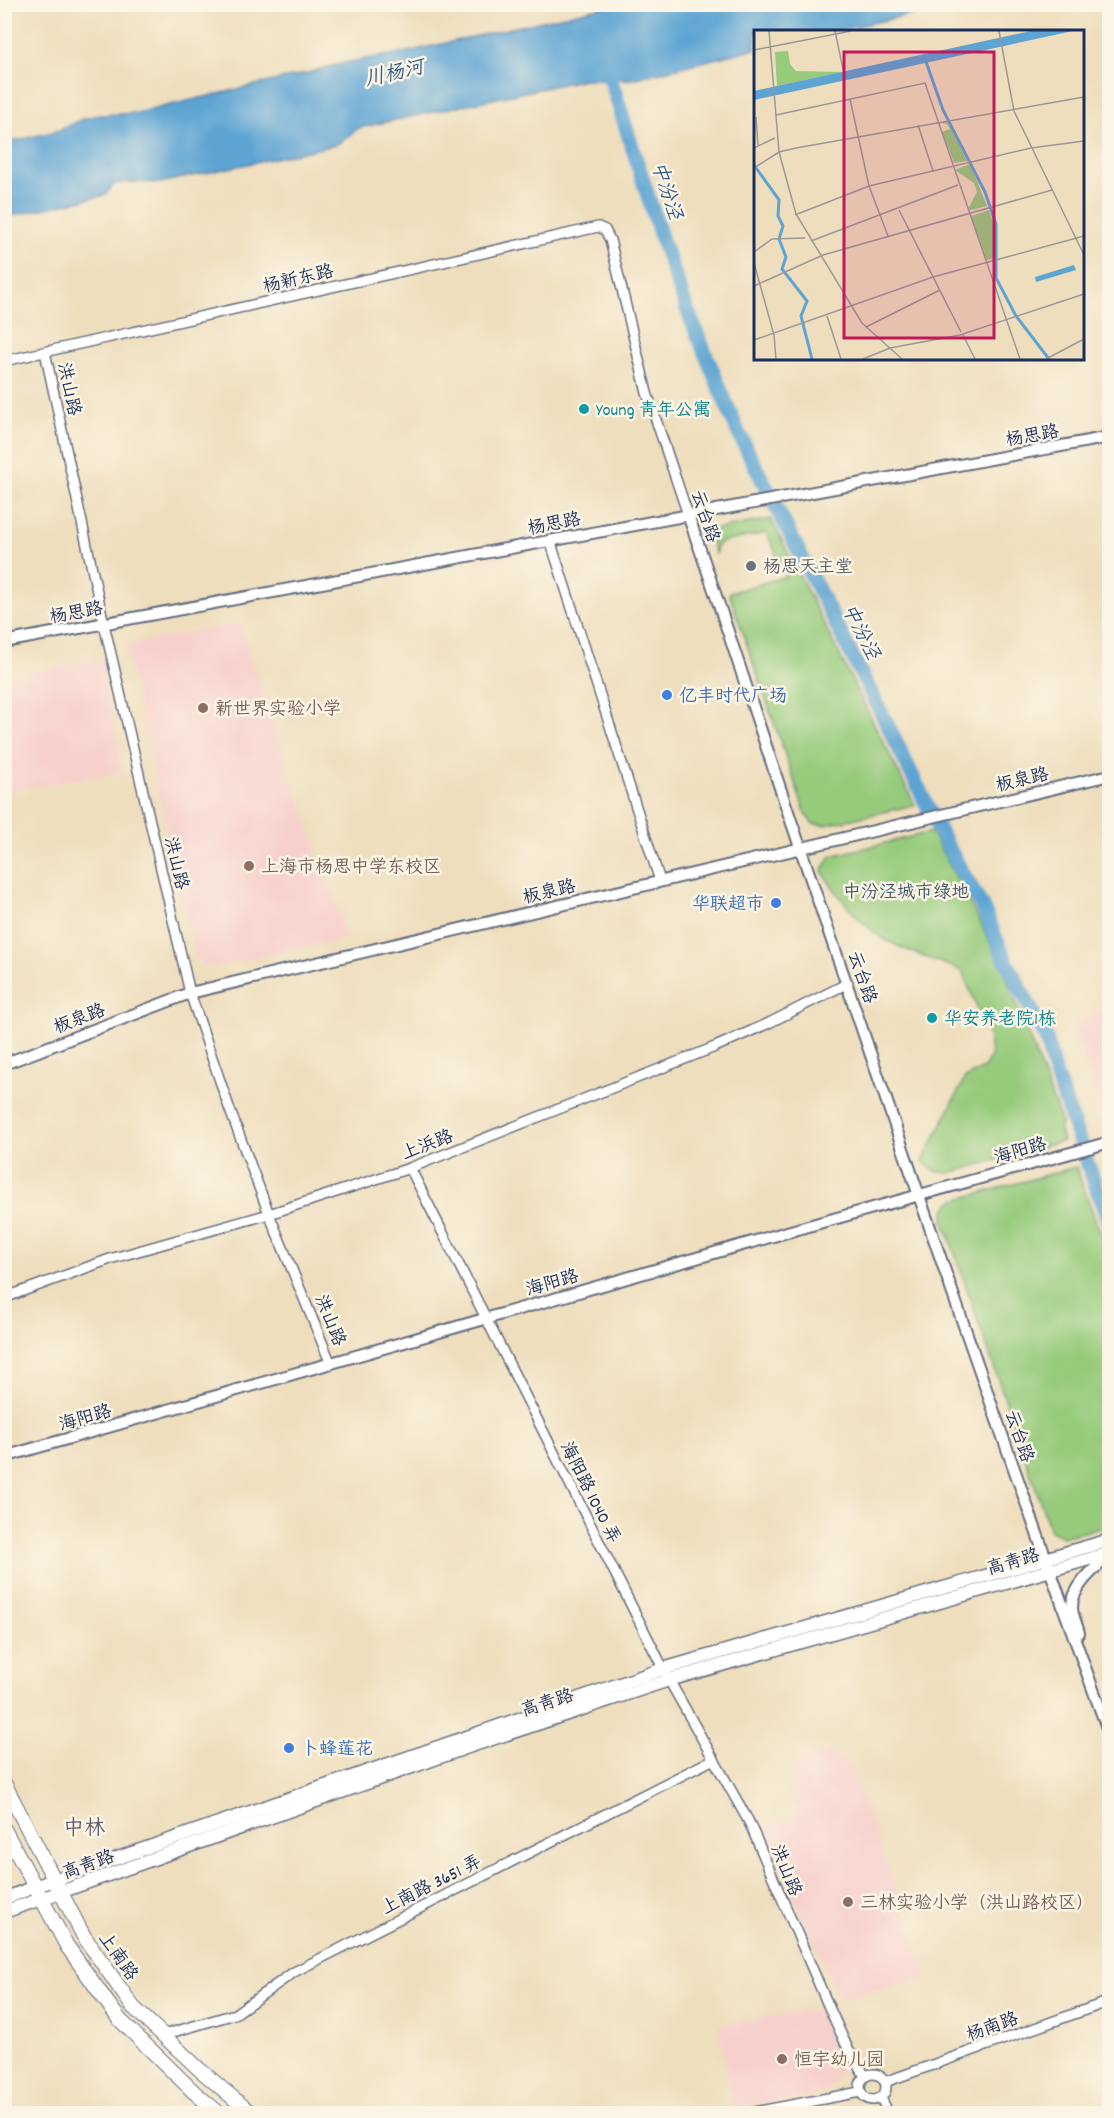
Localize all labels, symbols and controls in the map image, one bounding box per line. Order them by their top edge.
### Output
inset map [754,30,1084,360]
water label: 川杨河 [362,54,430,95]
water label: 中汾泾 [643,158,688,225]
street label: 杨新东路 [261,260,336,301]
street label: 洪山路 [50,361,85,419]
place label: Young 青年公寓 [596,399,711,424]
marker: Young 青年公寓 [577,402,591,416]
street label: 杨思路 [1004,420,1061,454]
street label: 云台路 [683,487,724,546]
street label: 杨思路 [526,508,583,543]
place label: 杨思天主堂 [763,556,853,581]
marker: 杨思天主堂 [744,559,758,573]
street label: 杨思路 [48,597,105,631]
water label: 中汾泾 [833,599,886,666]
place label: 亿丰时代广场 [679,685,787,710]
marker: 亿丰时代广场 [660,688,674,702]
place label: 新世界实验小学 [215,698,341,723]
marker: 新世界实验小学 [196,701,210,715]
street label: 板泉路 [993,763,1052,800]
street label: 洪山路 [156,834,193,893]
place label: 上海市杨思中学东校区 [261,856,441,881]
marker: 上海市杨思中学东校区 [242,859,256,873]
street label: 板泉路 [520,875,579,912]
park label: 中汾泾城市绿地 [843,881,969,906]
place label: 华联超市 [692,893,764,918]
marker: 华联超市 [769,896,783,910]
street label: 云台路 [840,948,881,1007]
street label: 板泉路 [50,999,110,1042]
place label: 华安养老院1栋 [944,1008,1056,1033]
marker: 华安养老院1栋 [925,1011,939,1025]
street label: 上浜路 [398,1125,458,1168]
street label: 海阳路 [991,1133,1050,1172]
street label: 海阳路 [523,1265,582,1304]
street label: 洪山路 [307,1291,350,1351]
street label: 海阳路 [56,1400,115,1439]
street label: 云台路 [997,1407,1038,1466]
street label: 海阳路 1040 弄 [552,1438,625,1548]
street label: 高青路 [984,1544,1043,1583]
street label: 高青路 [518,1684,577,1725]
place label: 卜蜂莲花 [301,1738,373,1763]
marker: 卜蜂莲花 [282,1741,296,1755]
district label: 中林 [63,1815,105,1845]
street label: 洪山路 [763,1841,806,1901]
street label: 高青路 [59,1845,119,1887]
street label: 上南路 3651 弄 [378,1850,487,1922]
place label: 三林实验小学（洪山路校区） [860,1892,1094,1917]
marker: 三林实验小学（洪山路校区） [841,1895,855,1909]
street label: 上南路 [91,1928,143,1987]
street label: 杨南路 [963,2007,1023,2049]
place label: 恒宇幼儿园 [794,2049,884,2074]
marker: 恒宇幼儿园 [775,2052,789,2066]

